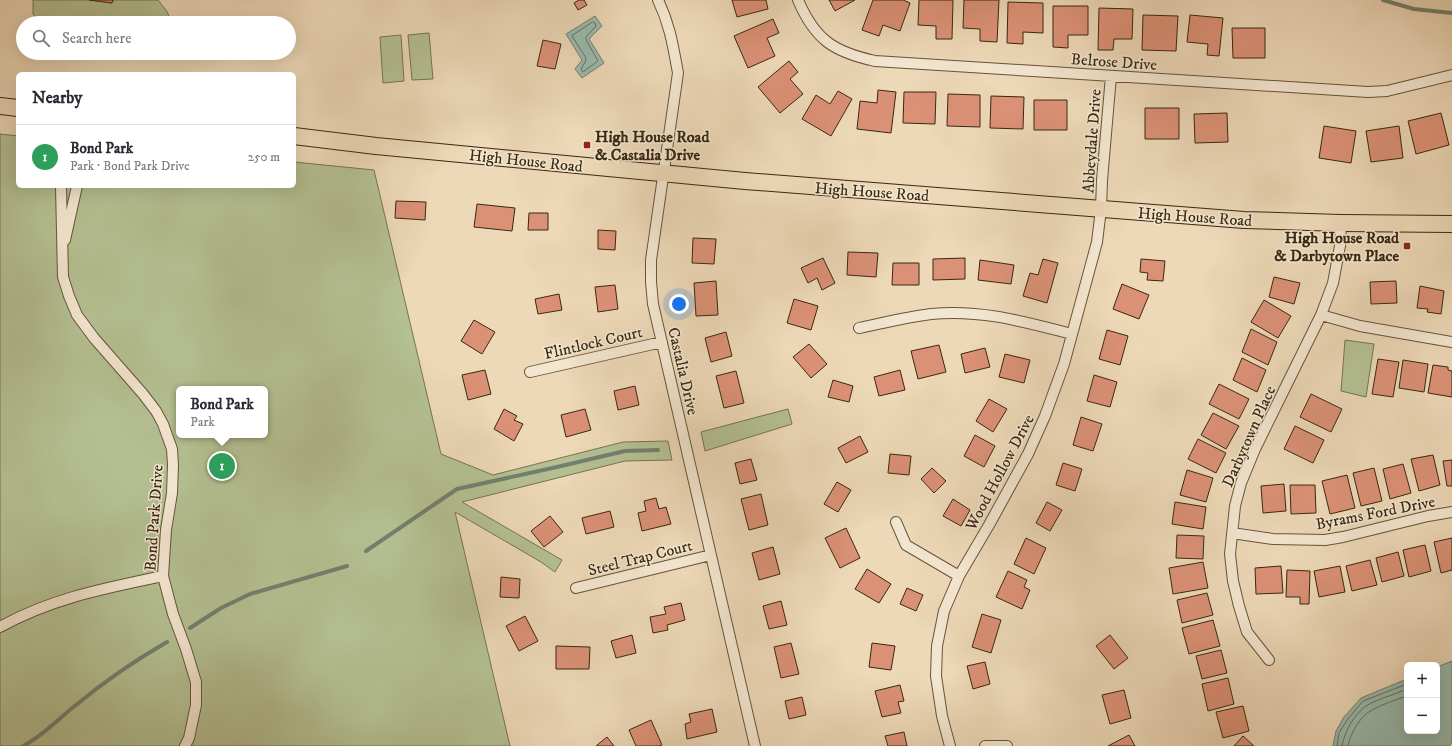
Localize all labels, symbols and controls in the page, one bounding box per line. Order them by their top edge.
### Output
search box [16,16,296,60]
icon: search [30,27,52,49]
text: Search here [62,29,131,48]
street label: Belrose Drive [1070,49,1158,75]
text: Nearby [32,87,82,109]
street label: Abbeydale Drive [1078,88,1106,194]
place label: High House Road & Castalia Drive [595,127,710,165]
text: Bond Park [70,139,133,158]
marker: High House Road & Castalia Drive [582,140,592,150]
street label: High House Road [468,145,584,177]
text: 1 [43,149,47,165]
text: 250 m [248,149,280,165]
text: Park · Bond Park Drive [70,158,190,174]
street label: High House Road [814,178,930,206]
street label: High House Road [1137,203,1253,231]
place label: High House Road & Darbytown Place [1274,228,1400,266]
marker: High House Road & Darbytown Place [1402,241,1412,251]
your location [669,294,689,314]
street label: Flintlock Court [542,322,644,364]
street label: Castalia Drive [663,325,703,417]
street label: Darbytown Place [1218,382,1280,490]
popup [176,386,268,438]
text: Bond Park [190,395,254,414]
street label: Wood Hollow Drive [960,411,1039,535]
text: Park [190,414,215,430]
pin: 1 [209,451,235,481]
street label: Bond Park Drive [140,464,168,572]
street label: Byrams Ford Drive [1314,492,1437,534]
street label: Steel Trap Court [586,535,695,581]
map controls [1404,662,1440,734]
button: + [1404,662,1440,698]
button: − [1404,698,1440,734]

